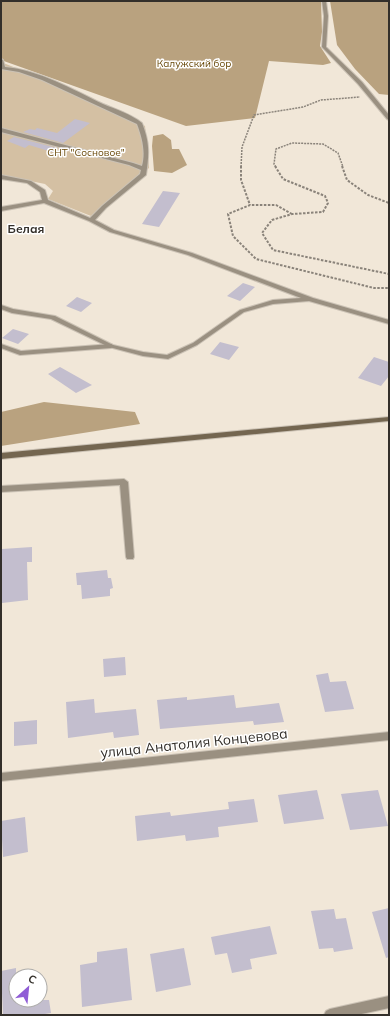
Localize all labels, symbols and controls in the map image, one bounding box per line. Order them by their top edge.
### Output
park label: Калужский бор [157,57,231,70]
park label: СНТ "Сосновое" [47,146,125,159]
district label: Белая [8,221,44,236]
street label: улица Анатолия Концевова [100,724,288,762]
north arrow [8,968,48,1008]
text: С [26,971,39,987]

